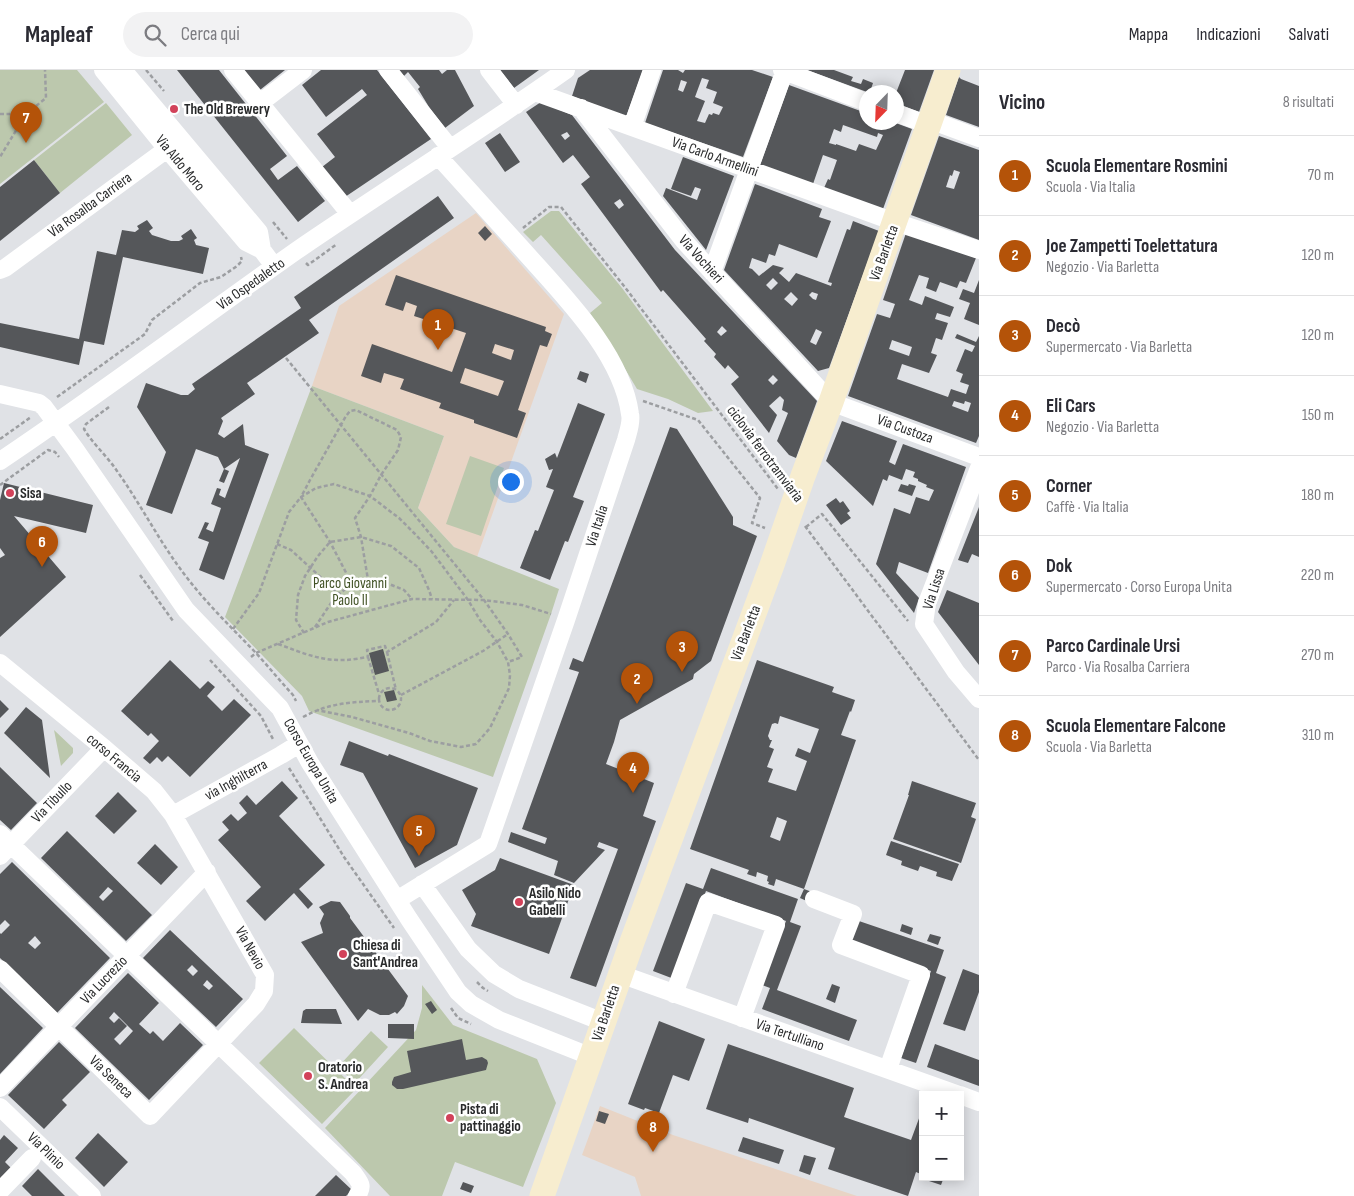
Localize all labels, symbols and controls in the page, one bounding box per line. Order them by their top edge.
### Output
search box [123,12,473,57]
text: Mapleaf [25,20,93,49]
icon: search [141,21,169,49]
text: Cerca qui [181,23,240,46]
text: Mappa [1129,24,1168,45]
text: Indicazioni [1196,24,1261,45]
text: Salvati [1289,24,1329,45]
north arrow [859,85,904,130]
text: Vicino [999,90,1045,115]
text: 8 risultati [1283,93,1334,112]
place label: The Old Brewery [184,100,271,119]
pin: 7 [10,102,42,143]
marker: The Old Brewery [168,103,180,115]
street label: Via Aldo Moro [151,131,209,195]
street label: Via Carlo Armellini [669,133,761,182]
text: Scuola Elementare Rosmini [1046,155,1227,178]
text: 1 [1012,166,1018,185]
text: 70 m [1308,166,1334,185]
street label: Via Rosalba Carriera [44,168,136,242]
text: Scuola · Via Italia [1046,178,1136,197]
street label: Via Barletta [865,222,903,284]
street label: Via Vochieri [674,231,728,287]
text: Joe Zampetti Toelettatura [1046,235,1218,258]
text: 2 [1011,246,1019,265]
text: 120 m [1302,246,1334,265]
street label: Via Ospedaletto [213,254,289,314]
text: Negozio · Via Barletta [1046,258,1159,277]
pin: 1 [422,309,454,350]
text: Decò [1046,315,1080,338]
text: 3 [1011,326,1019,345]
text: 120 m [1302,326,1334,345]
text: Supermercato · Via Barletta [1046,338,1192,357]
text: Eli Cars [1046,395,1096,418]
street label: ciclovia ferrotramviaria [722,402,808,506]
text: 4 [1011,406,1019,425]
text: 150 m [1302,406,1334,425]
street label: Via Custoza [874,410,936,448]
text: Negozio · Via Barletta [1046,418,1159,437]
your location [498,469,524,495]
text: Corner [1046,475,1092,498]
place label: Sisa [20,484,42,503]
text: 5 [1011,486,1019,505]
text: 180 m [1301,486,1334,505]
marker: Sisa [4,487,16,499]
text: Caffè · Via Italia [1046,498,1129,517]
street label: Via Italia [581,503,613,549]
pin: 6 [26,526,58,567]
text: Dok [1046,555,1072,578]
street label: Via Lissa [918,566,950,612]
text: 6 [1011,566,1019,585]
text: 220 m [1301,566,1334,585]
park label: Parco Giovanni Paolo II [313,574,387,610]
text: Supermercato · Corso Europa Unita [1046,578,1232,597]
street label: Via Barletta [727,602,765,664]
pin: 3 [666,631,698,672]
text: Parco Cardinale Ursi [1046,635,1180,658]
text: 7 [1012,646,1018,665]
text: 270 m [1301,646,1334,665]
text: Parco · Via Rosalba Carriera [1046,658,1190,677]
pin: 2 [621,663,653,704]
street label: Corso Europa Unita [279,715,343,807]
text: Scuola Elementare Falcone [1046,715,1226,738]
text: 8 [1011,726,1019,745]
text: 310 m [1302,726,1334,745]
street label: corso Francia [82,729,146,787]
text: Scuola · Via Barletta [1046,738,1152,757]
pin: 4 [617,752,649,793]
street label: via Inghilterra [201,755,271,805]
street label: Via Tibullo [27,777,77,827]
pin: 5 [403,815,435,856]
place label: Asilo Nido Gabelli [528,884,581,920]
marker: Asilo Nido Gabelli [513,896,525,908]
street label: Via Nevio [231,923,269,973]
place label: Chiesa di Sant'Andrea [353,936,418,972]
marker: Chiesa di Sant'Andrea [337,948,349,960]
street label: Via Lucrezio [76,952,132,1008]
street label: Via Barletta [588,982,625,1044]
street label: Via Tertulliano [753,1014,827,1056]
street label: Via Seneca [85,1051,137,1103]
place label: Oratorio S. Andrea [318,1058,368,1094]
marker: Oratorio S. Andrea [302,1070,314,1082]
map controls [919,1091,964,1181]
button: + [919,1091,964,1136]
place label: Pista di pattinaggio [460,1100,521,1136]
pin: 8 [637,1111,669,1152]
marker: Pista di pattinaggio [444,1112,456,1124]
street label: Via Plinio [23,1128,69,1174]
button: − [919,1136,964,1181]

